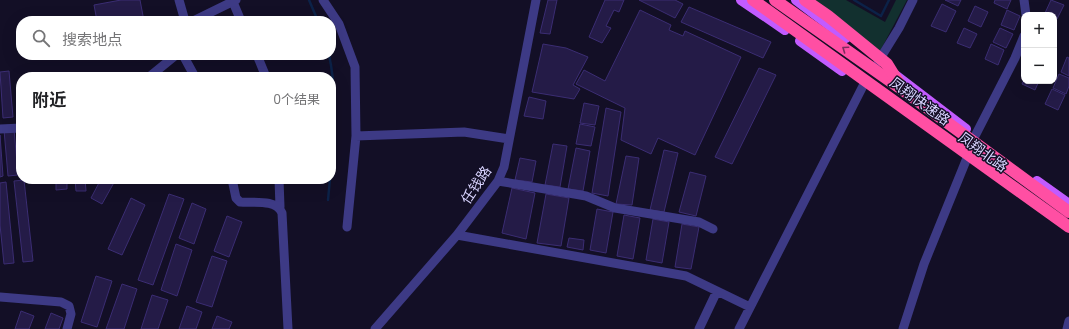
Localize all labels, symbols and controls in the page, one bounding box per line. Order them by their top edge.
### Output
map controls [1021,12,1057,84]
button: + [1021,12,1057,48]
search box [16,16,336,60]
icon: search [30,27,52,49]
text: 搜索地点 [62,30,122,48]
one-way arrow [842,46,849,54]
button: − [1021,48,1057,84]
street label: 凤翔快速路 [887,73,954,128]
text: 附近 [32,89,66,109]
text: 0个结果 [273,91,320,107]
street label: 凤翔北路 [956,128,1011,175]
street label: 任钱路 [457,163,494,207]

